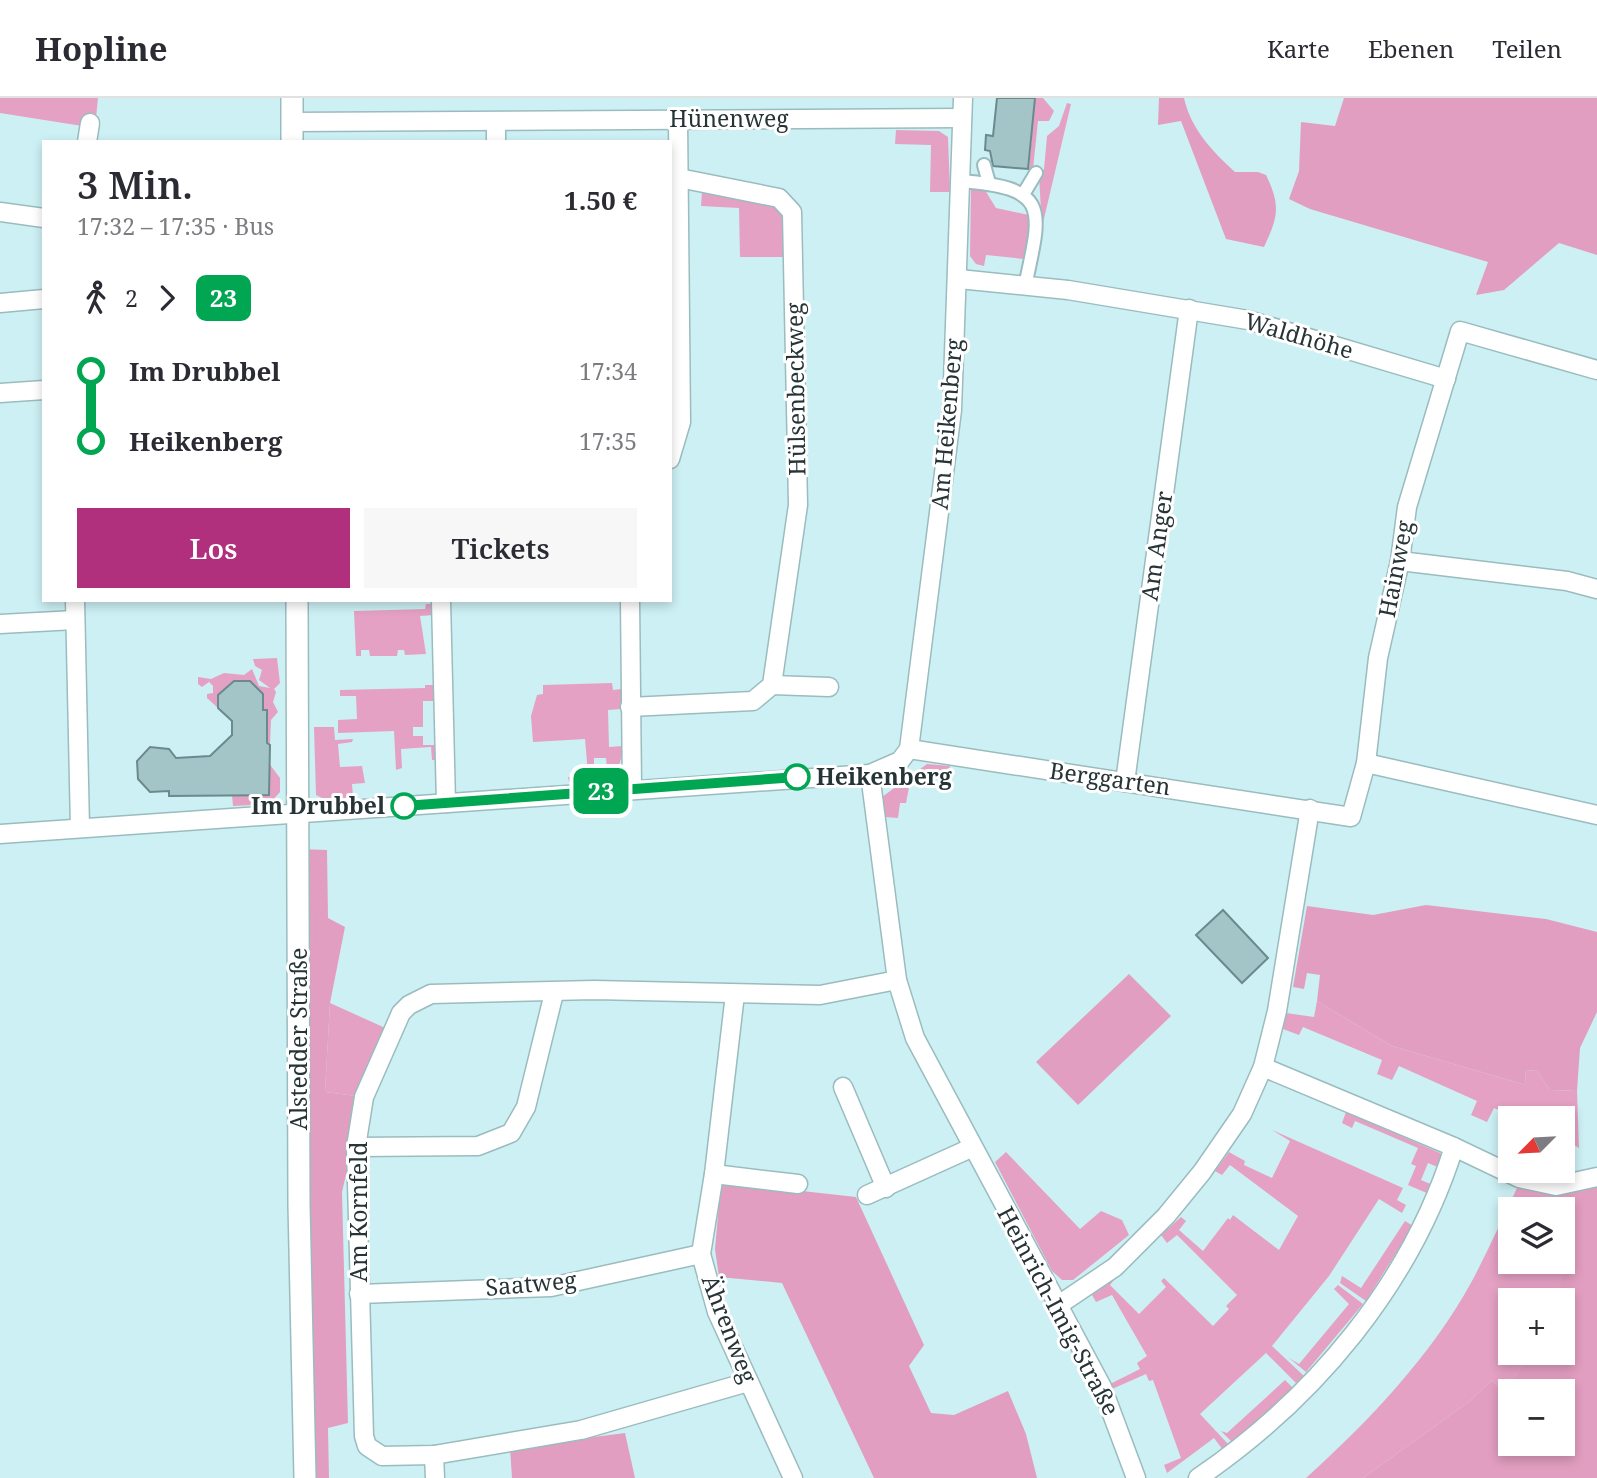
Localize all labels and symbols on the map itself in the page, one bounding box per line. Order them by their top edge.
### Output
street label: Hünenweg [669,102,789,134]
street label: Hülsenbeckweg [777,302,813,476]
street label: Waldhöhe [1241,304,1357,366]
street label: Am Heikenberg [923,336,969,511]
street label: Am Anger [1132,489,1180,603]
street label: Hainweg [1370,517,1420,620]
street label: Berggarten [1048,754,1173,802]
place label: Heikenberg [816,760,952,792]
marker: Heikenberg [784,764,810,790]
line badge: 23 [570,768,632,814]
place label: Im Drubbel [251,789,385,821]
marker: Im Drubbel [391,793,417,819]
street label: Alstedder Straße [282,948,314,1130]
north arrow [1498,1106,1575,1183]
street label: Am Kornfeld [342,1142,374,1282]
street label: Heinrich-Imig-Straße [990,1201,1128,1421]
street label: Saatweg [484,1263,578,1303]
street label: Ährenweg [695,1270,765,1388]

